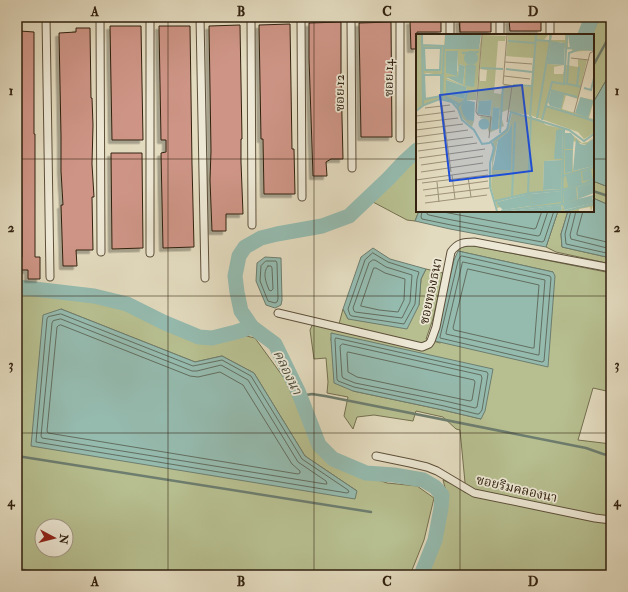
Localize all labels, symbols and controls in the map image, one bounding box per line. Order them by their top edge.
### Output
text: A [90,4,100,20]
text: B [237,4,245,20]
text: C [382,4,392,20]
text: D [528,4,539,20]
inset map [416,34,594,212]
street label: ซอย 14 [381,58,397,97]
street label: ซอย 12 [332,74,348,112]
text: 1 [9,83,14,99]
text: 1 [615,83,620,99]
text: 2 [8,220,15,236]
text: 2 [614,220,621,236]
street label: ซอยทองธนา [416,256,446,326]
water label: คลองนา [269,347,306,399]
text: 3 [9,357,14,373]
text: 3 [615,357,620,373]
street label: ซอยริมคลองนา [475,472,559,506]
text: 4 [6,494,15,510]
text: 4 [612,494,621,510]
north arrow [34,518,74,558]
text: N [56,532,71,546]
text: A [90,574,100,590]
text: B [237,574,245,590]
text: C [382,574,392,590]
text: D [528,574,539,590]

